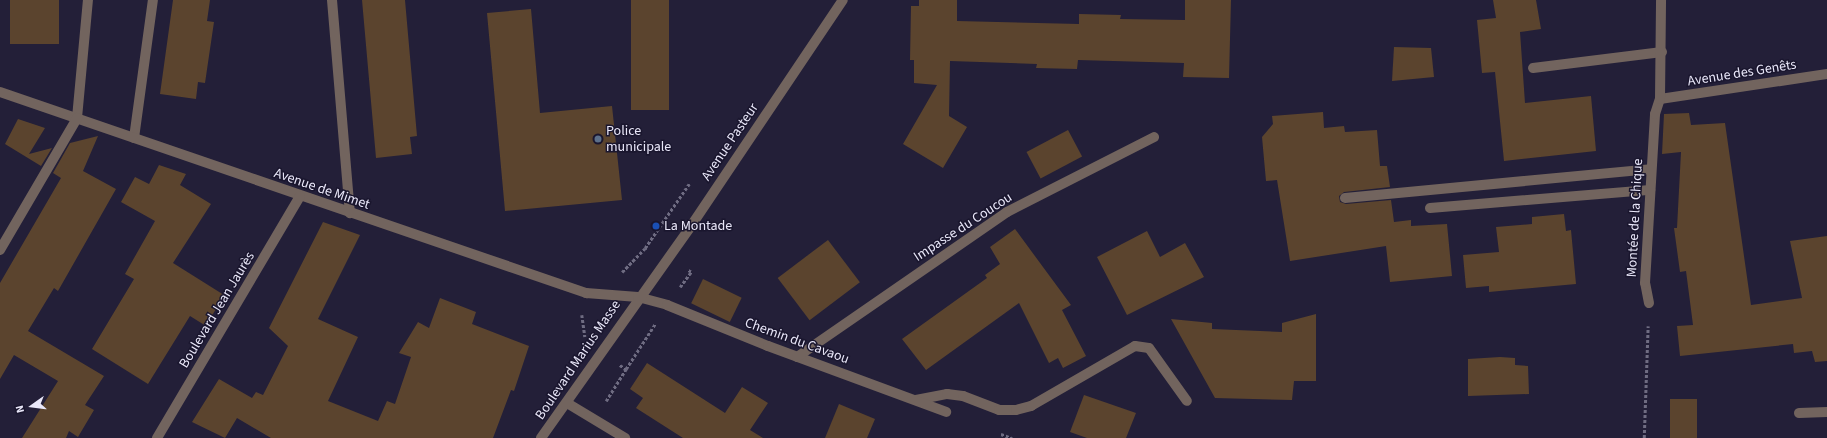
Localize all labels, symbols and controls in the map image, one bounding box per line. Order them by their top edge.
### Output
street label: Avenue des Genêts [1686,56,1798,90]
street label: Avenue Pasteur [698,100,762,184]
place label: Police municipale [606,123,671,156]
marker: Police municipale [593,134,603,144]
street label: Montée de la Chique [1623,158,1647,278]
street label: Avenue de Mimet [272,165,372,213]
street label: Impasse du Coucou [911,189,1015,265]
place label: La Montade [664,218,732,234]
marker: La Montade [651,221,661,231]
street label: Boulevard Jean Jaurès [176,249,258,371]
street label: Boulevard Marius Masse [532,297,624,423]
street label: Chemin du Cavaou [743,314,851,368]
north arrow [12,386,52,426]
text: N [12,404,28,414]

